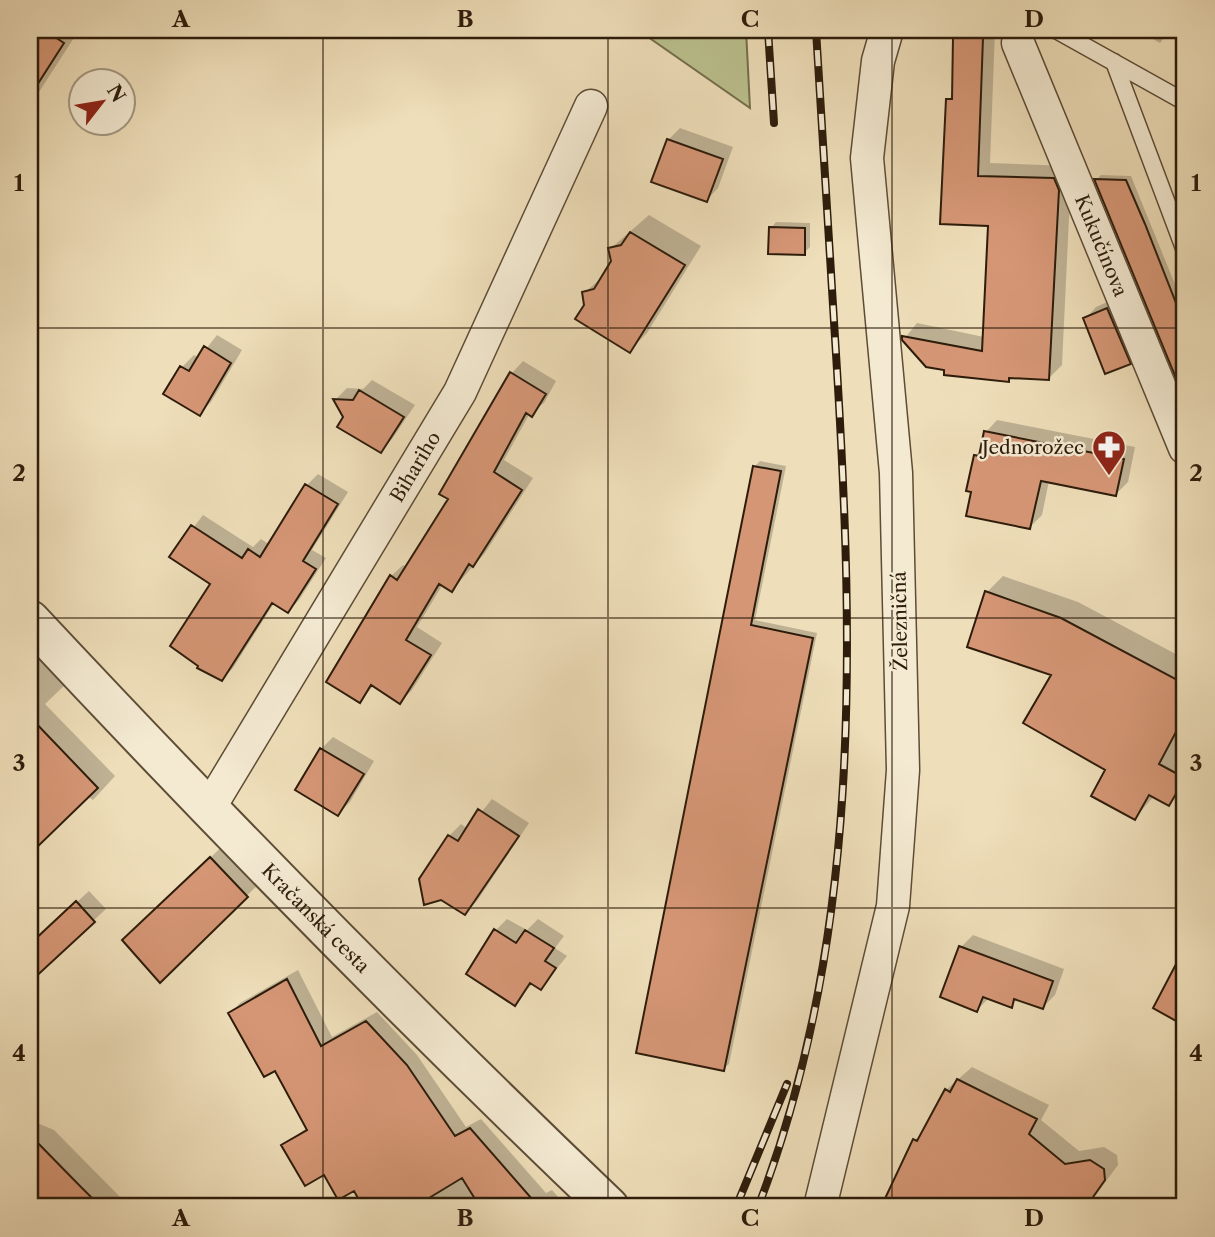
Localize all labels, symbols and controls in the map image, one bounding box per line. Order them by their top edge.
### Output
text: A [171,5,191,33]
text: B [456,5,474,33]
text: C [741,5,759,33]
text: D [1024,5,1044,33]
north arrow [66,66,136,136]
text: N [102,81,130,107]
text: 1 [14,169,25,197]
text: 1 [1191,169,1202,197]
street label: Kukučínova [1070,191,1133,300]
street label: Bihariho [385,427,445,506]
pharmacy icon: Jednorožec [1090,428,1128,477]
place label: Jednorožec [979,436,1084,459]
text: 2 [12,459,26,487]
text: 2 [1189,459,1203,487]
street label: Železničná [887,571,912,671]
text: 3 [13,749,26,777]
text: 3 [1190,749,1203,777]
street label: Kračanská cesta [257,859,375,977]
text: 4 [12,1039,26,1067]
text: 4 [1189,1039,1203,1067]
text: A [171,1204,191,1232]
text: B [456,1204,474,1232]
text: C [741,1204,759,1232]
text: D [1024,1204,1044,1232]

